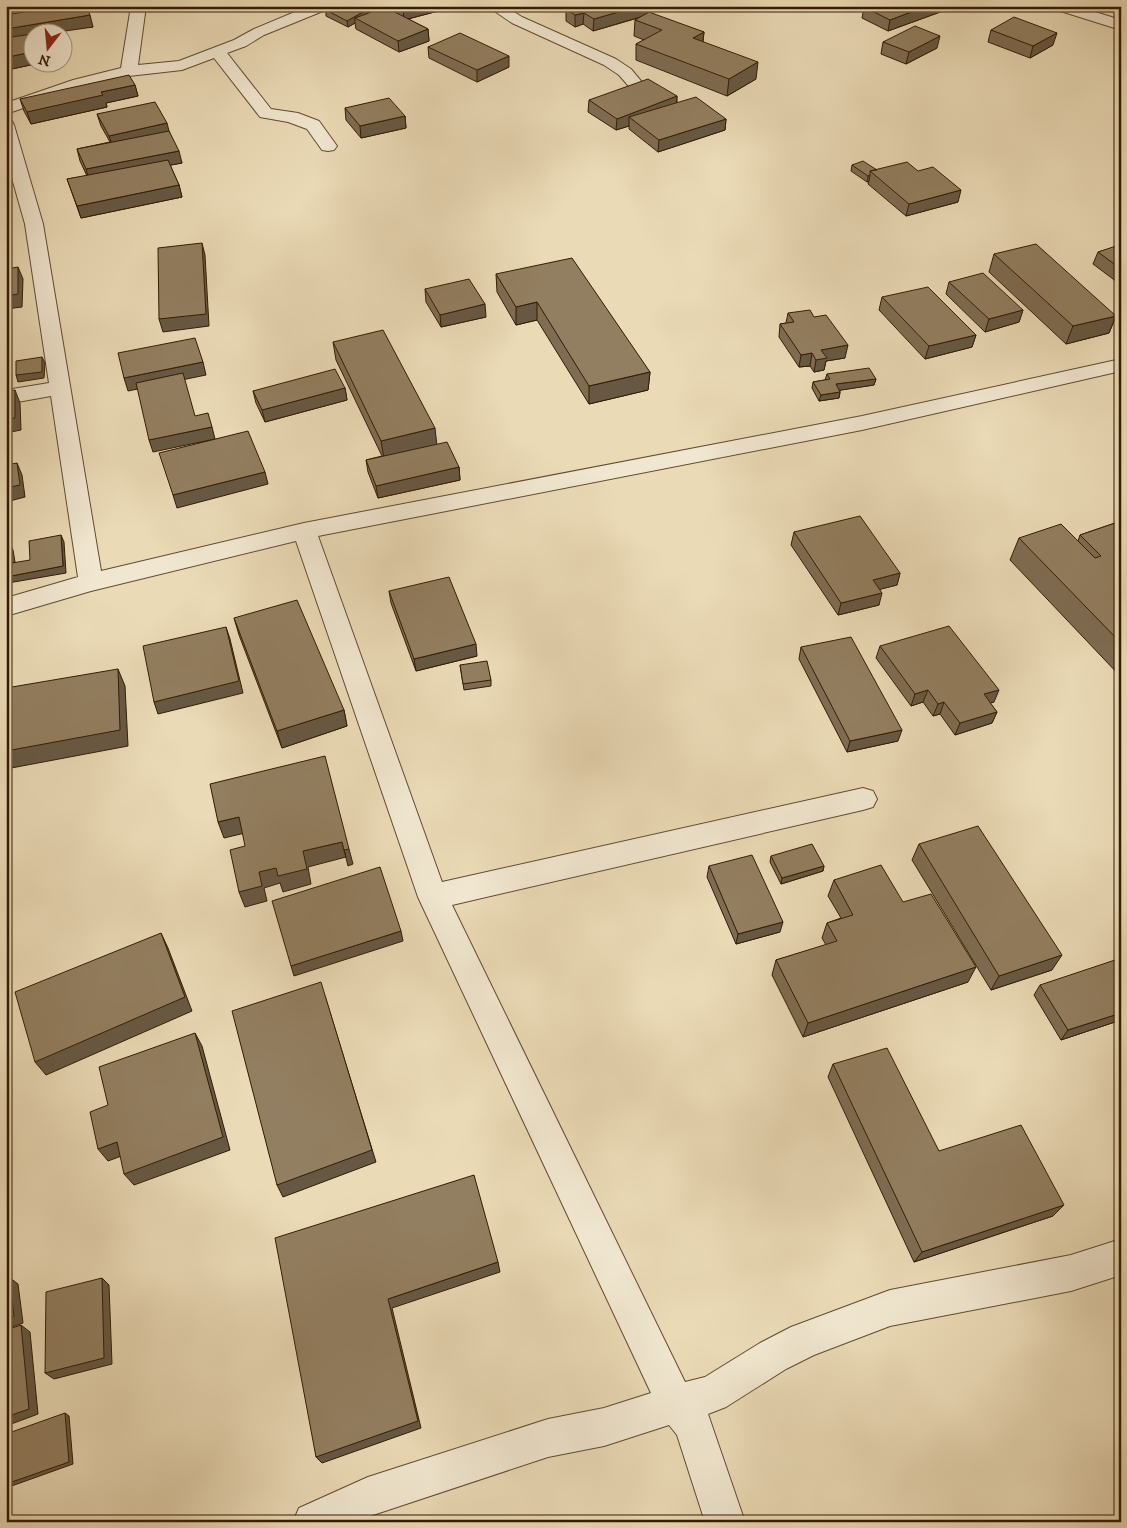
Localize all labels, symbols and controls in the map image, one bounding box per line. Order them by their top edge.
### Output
north arrow [22,22,72,72]
text: N [36,49,53,70]

